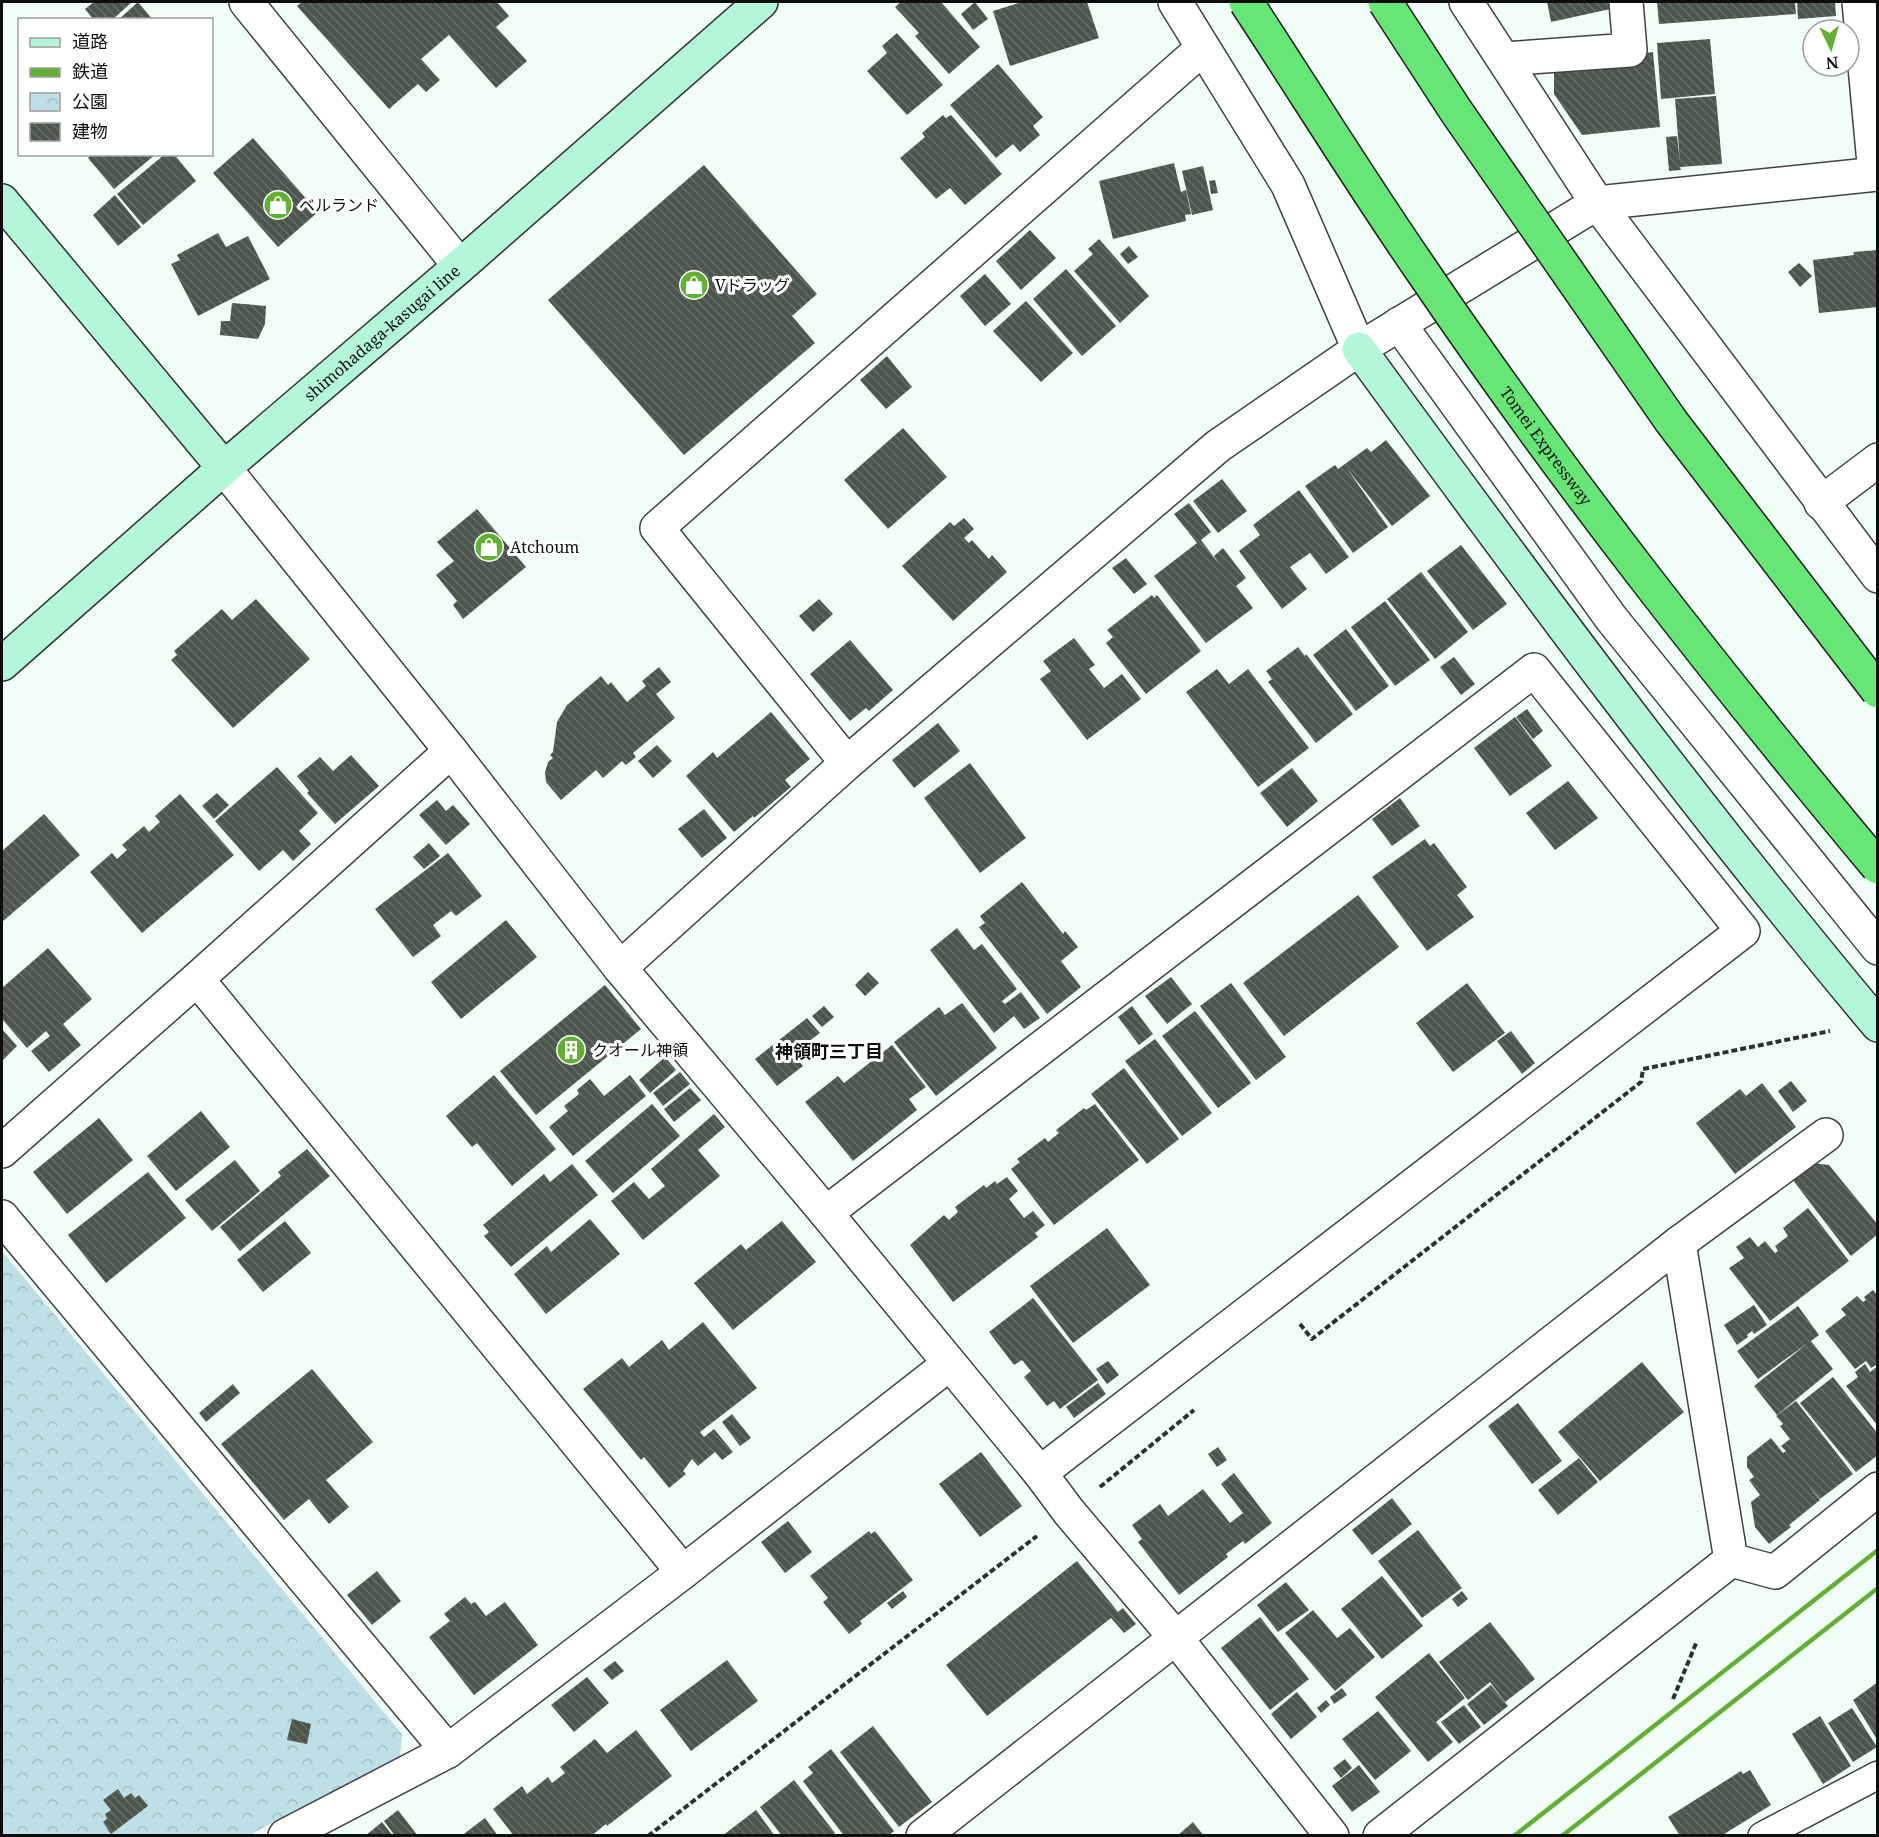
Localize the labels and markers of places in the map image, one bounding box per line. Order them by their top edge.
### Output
shop icon: ベルランド [262,189,294,221]
place label: ベルランド [299,194,379,216]
shop icon: Vドラッグ [678,269,710,301]
place label: Vドラッグ [715,274,790,296]
shop icon: Atchoum [473,531,505,563]
place label: Atchoum [510,536,579,558]
building icon: クオール神領 [555,1034,587,1066]
place label: クオール神領 [592,1039,688,1061]

